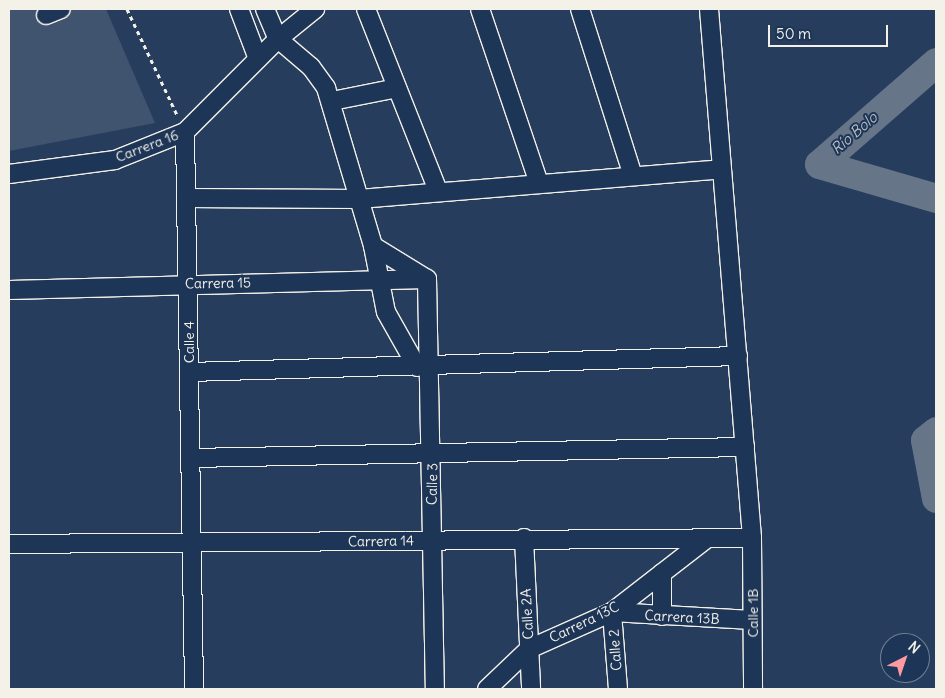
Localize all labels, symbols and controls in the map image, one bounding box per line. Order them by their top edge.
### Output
scale bar [770,15,890,47]
text: 50 m [776,24,811,43]
water label: Río Bolo [827,108,881,158]
street label: Carrera 16 [113,126,181,166]
street label: Carrera 15 [185,274,251,292]
street label: Calle 4 [181,321,197,363]
street label: Calle 3 [423,463,441,505]
street label: Carrera 14 [348,532,414,550]
street label: Calle 2A [517,588,537,640]
street label: Calle 1B [745,589,761,637]
street label: Carrera 13C [547,598,621,646]
street label: Carrera 13B [644,607,720,627]
street label: Calle 2 [605,629,625,671]
north arrow [880,633,930,683]
text: N [905,637,924,657]

